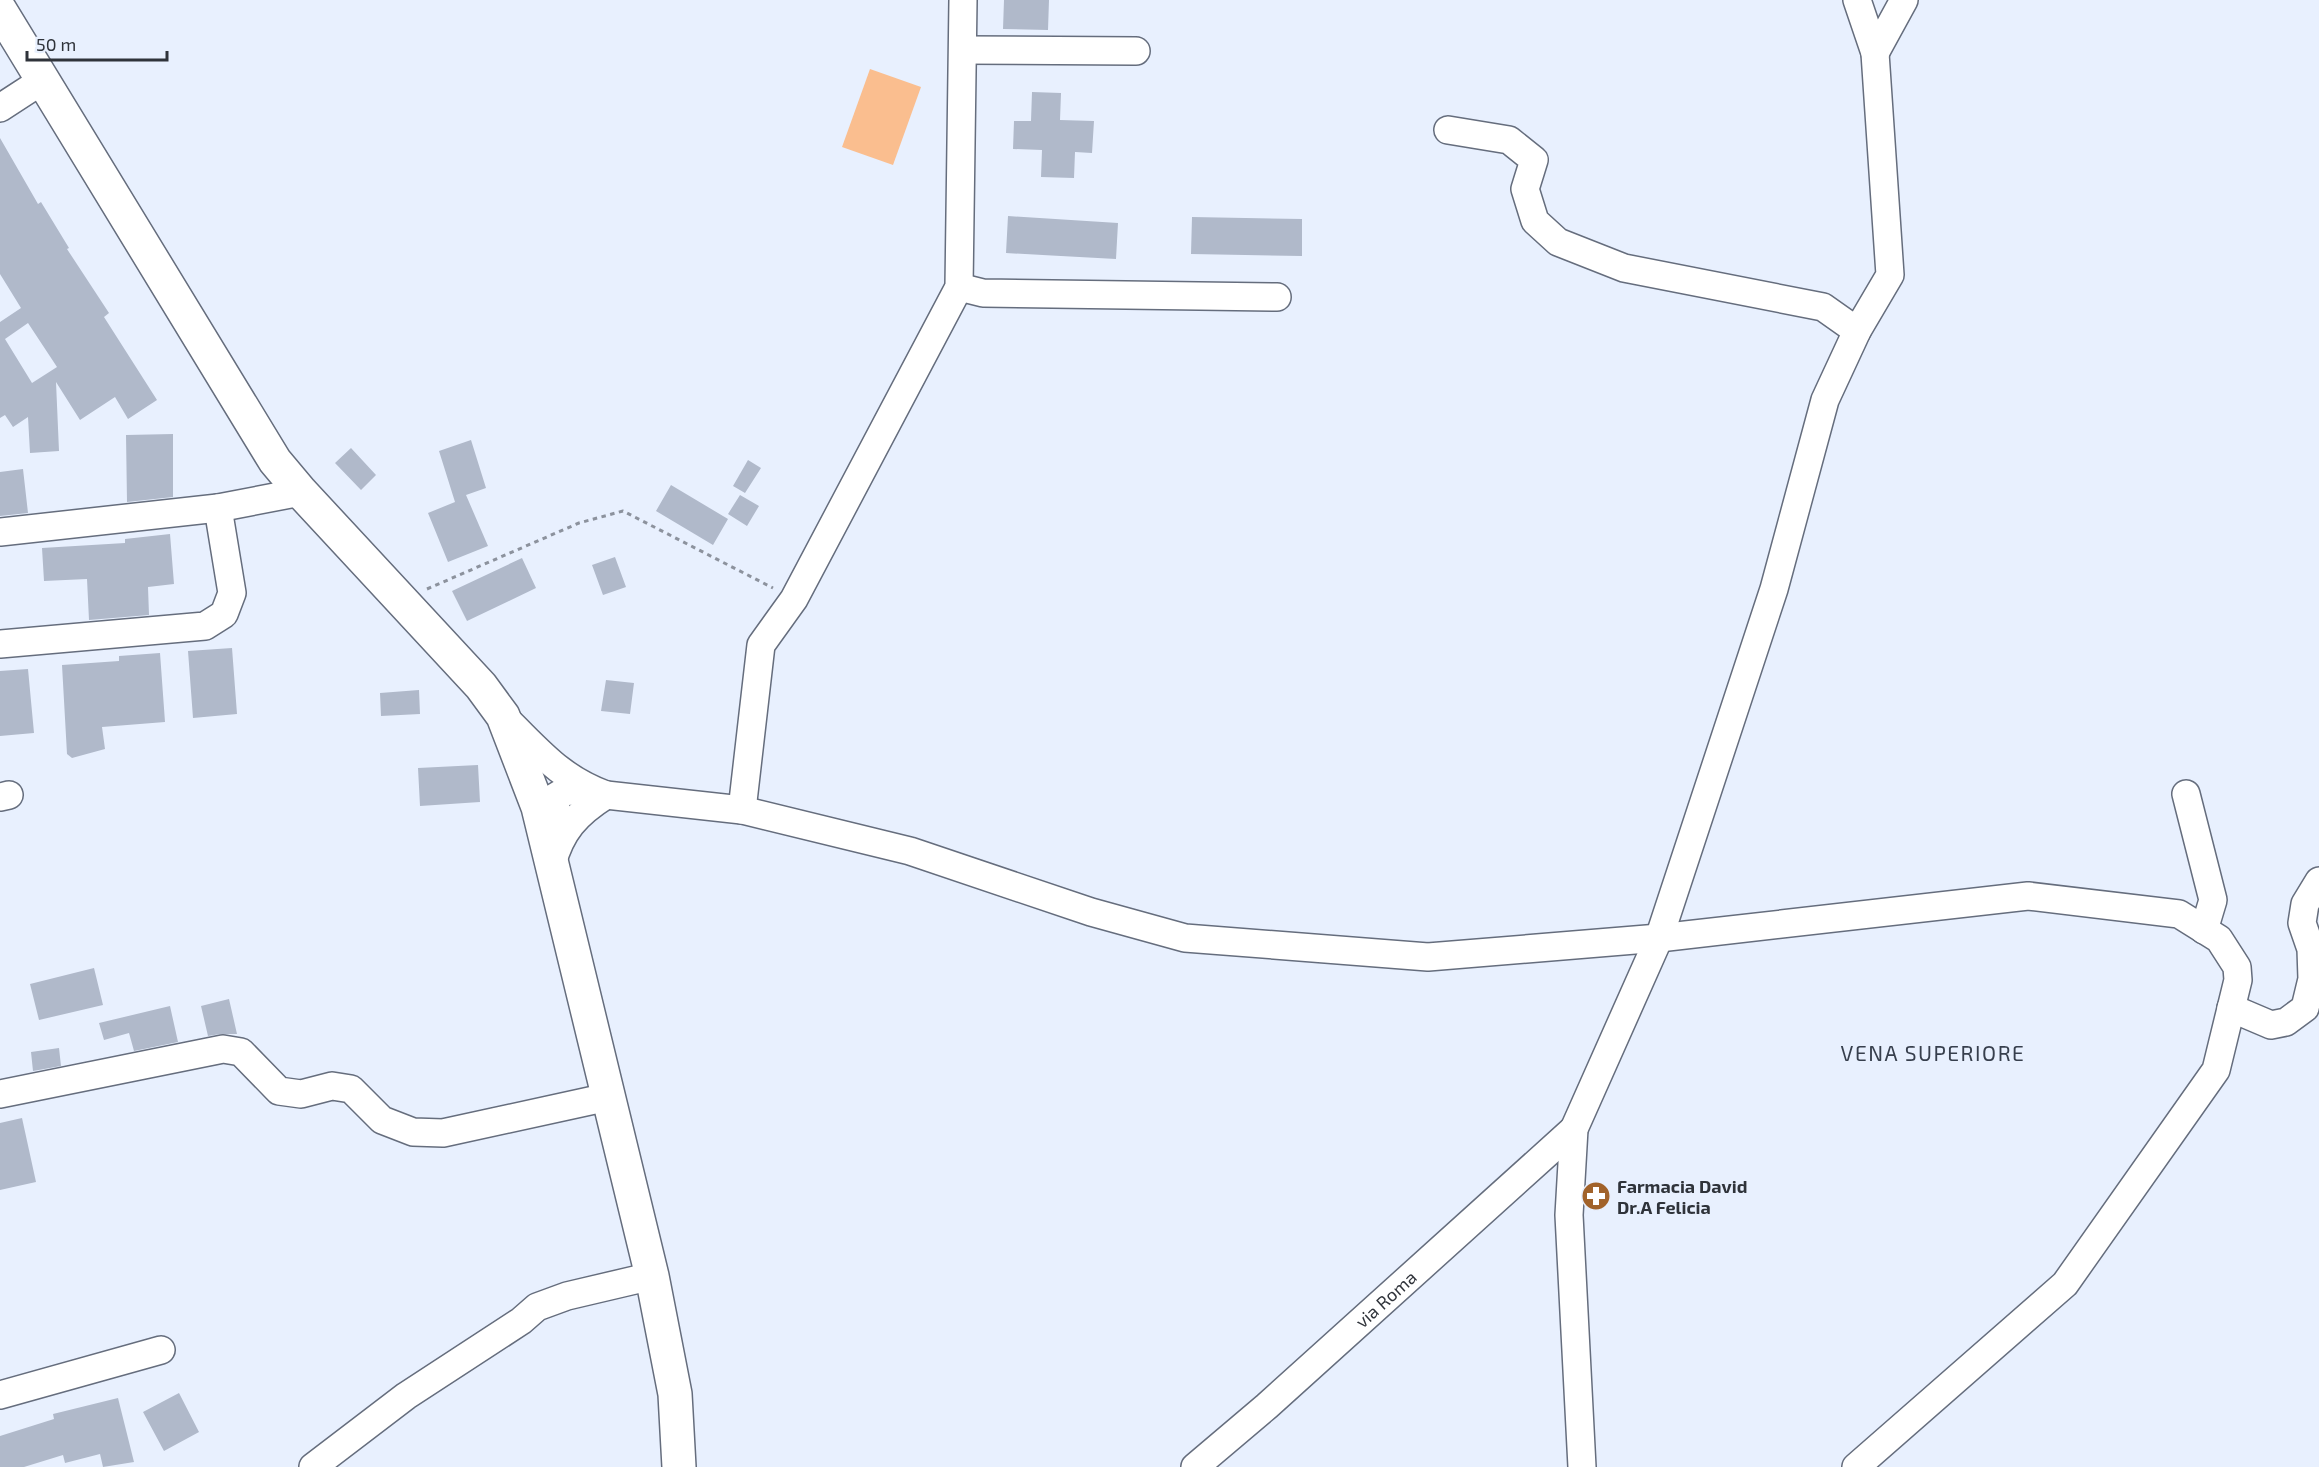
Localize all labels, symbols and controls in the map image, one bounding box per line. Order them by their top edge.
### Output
scale bar [27,24,166,62]
text: 50 m [36,33,76,55]
district label: VENA SUPERIORE [1841,1040,2025,1065]
place label: Farmacia David Dr.A Felicia [1617,1175,1747,1218]
pharmacy icon: Farmacia David Dr.A Felicia [1580,1180,1612,1212]
street label: via Roma [1350,1266,1421,1332]

